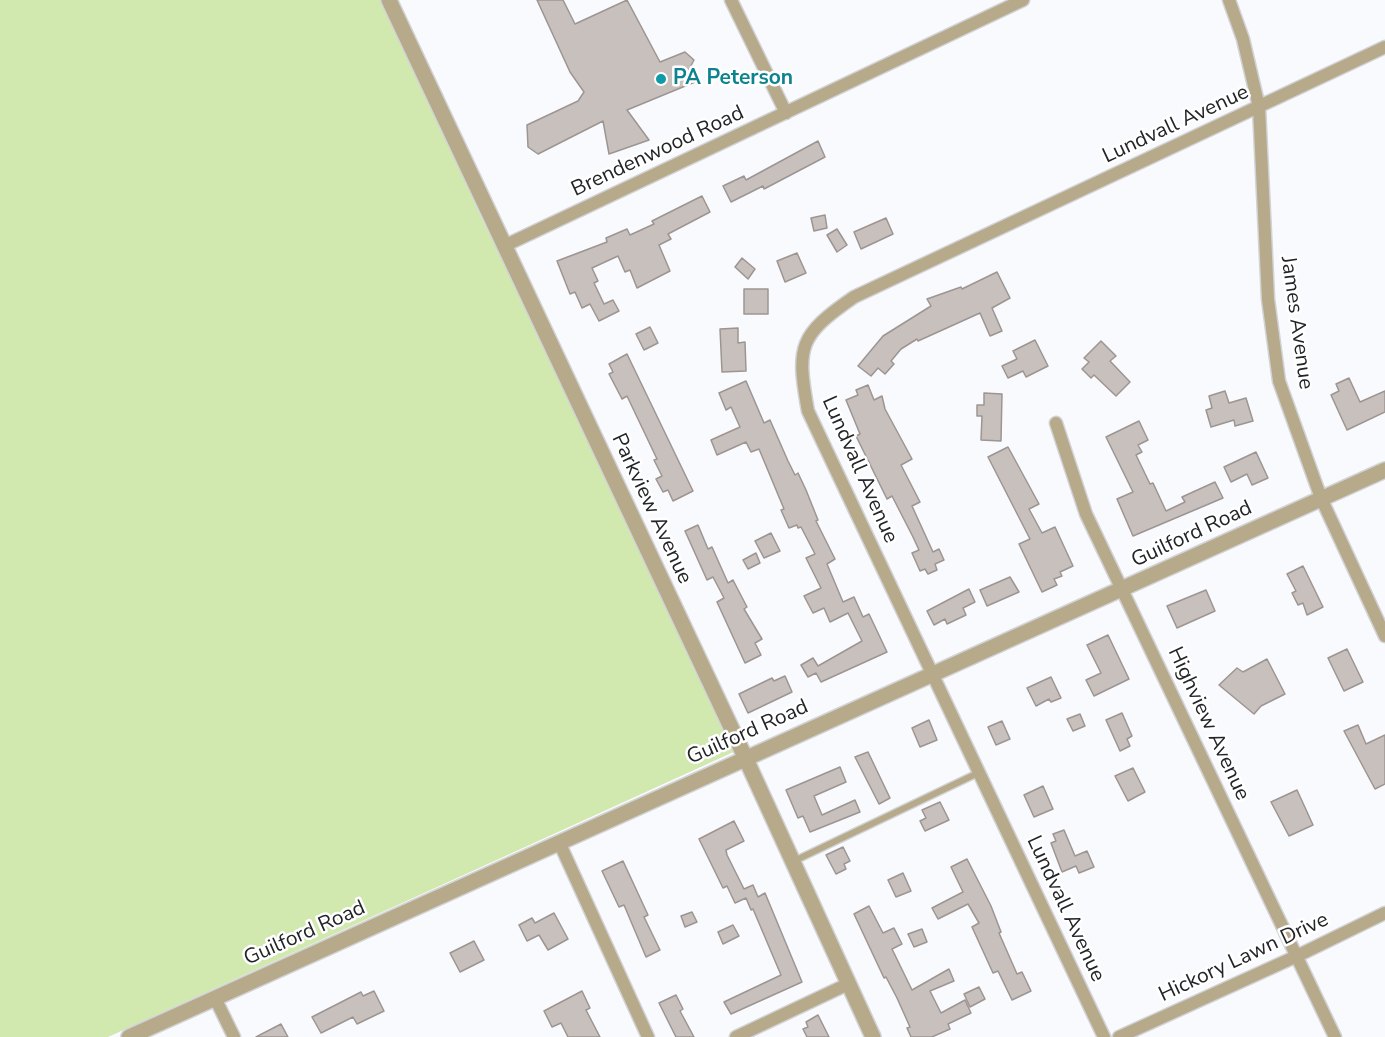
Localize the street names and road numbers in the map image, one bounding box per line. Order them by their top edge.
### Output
street label: Lundvall Avenue [1099,80,1253,170]
street label: Brendenwood Road [568,101,748,203]
street label: James Avenue [1274,255,1318,391]
street label: Lundvall Avenue [815,393,903,547]
street label: Parkview Avenue [605,430,697,588]
street label: Guilford Road [1128,496,1256,574]
street label: Highview Avenue [1161,643,1255,805]
street label: Guilford Road [683,695,813,771]
street label: Lundvall Avenue [1020,832,1110,986]
street label: Guilford Road [240,896,370,972]
street label: Hickory Lawn Drive [1155,908,1333,1008]

